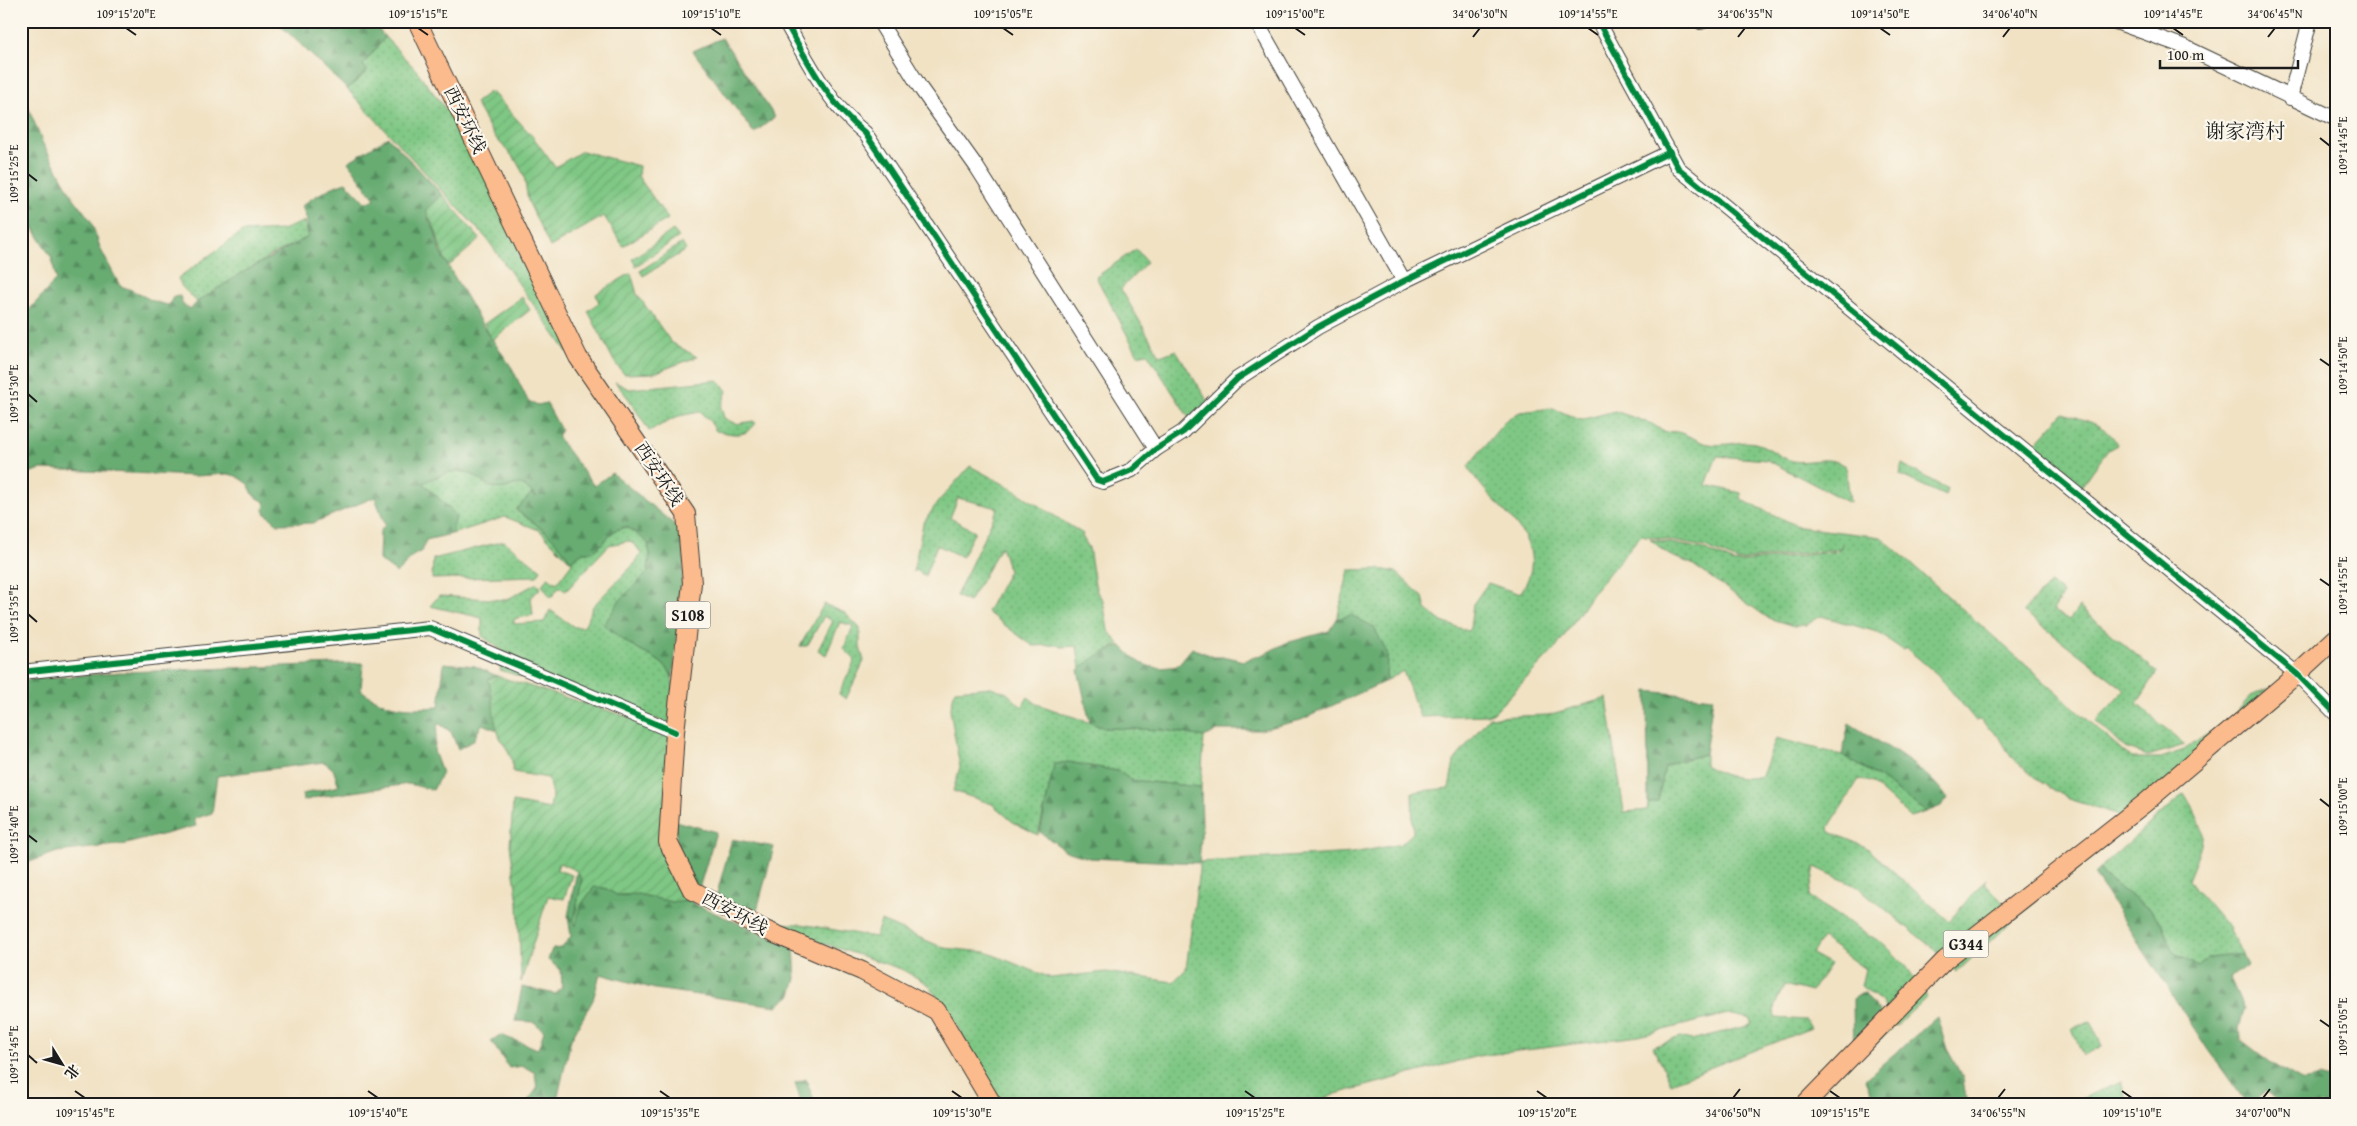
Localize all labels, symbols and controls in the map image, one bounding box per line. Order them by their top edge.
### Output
text: 109°15'20"E [96,5,156,22]
text: 109°15'15"E [388,5,448,22]
text: 109°15'10"E [681,5,741,22]
text: 109°15'05"E [973,5,1033,22]
text: 109°15'00"E [1265,5,1325,22]
text: 34°06'30"N [1452,5,1508,22]
text: 109°14'55"E [1558,5,1618,22]
text: 34°06'35"N [1717,5,1773,22]
text: 109°14'50"E [1850,5,1910,22]
text: 34°06'40"N [1982,5,2038,22]
text: 109°14'45"E [2143,5,2203,22]
text: 34°06'45"N [2247,5,2303,22]
scale bar [2160,38,2297,70]
text: 100 m [2167,44,2205,65]
street label: 西安环线 [438,82,493,158]
district label: 谢家湾村 [2205,116,2285,145]
text: 109°14'45"E [2334,116,2351,176]
text: 109°15'25"E [5,144,22,204]
text: 109°14'50"E [2334,336,2351,396]
text: 109°15'30"E [5,364,22,424]
street label: 西安环线 [628,436,691,511]
text: 109°14'55"E [2334,556,2351,616]
text: 109°15'35"E [5,584,22,644]
road number: S108 [666,602,710,628]
text: 109°15'00"E [2334,777,2351,837]
text: 109°15'40"E [5,805,22,865]
street label: 西安环线 [697,884,773,941]
road number: G344 [1944,931,1988,958]
text: 109°15'05"E [2334,997,2351,1057]
text: 109°15'45"E [5,1025,22,1085]
north arrow [38,1038,88,1088]
text: 北 [60,1060,85,1083]
text: 109°15'45"E [55,1104,115,1121]
text: 109°15'40"E [348,1104,408,1121]
text: 109°15'35"E [640,1104,700,1121]
text: 109°15'30"E [932,1104,992,1121]
text: 109°15'25"E [1225,1104,1285,1121]
text: 109°15'20"E [1517,1104,1577,1121]
text: 34°06'50"N [1705,1104,1761,1121]
text: 109°15'15"E [1810,1104,1870,1121]
text: 34°06'55"N [1970,1104,2026,1121]
text: 109°15'10"E [2102,1104,2162,1121]
text: 34°07'00"N [2235,1104,2291,1121]

